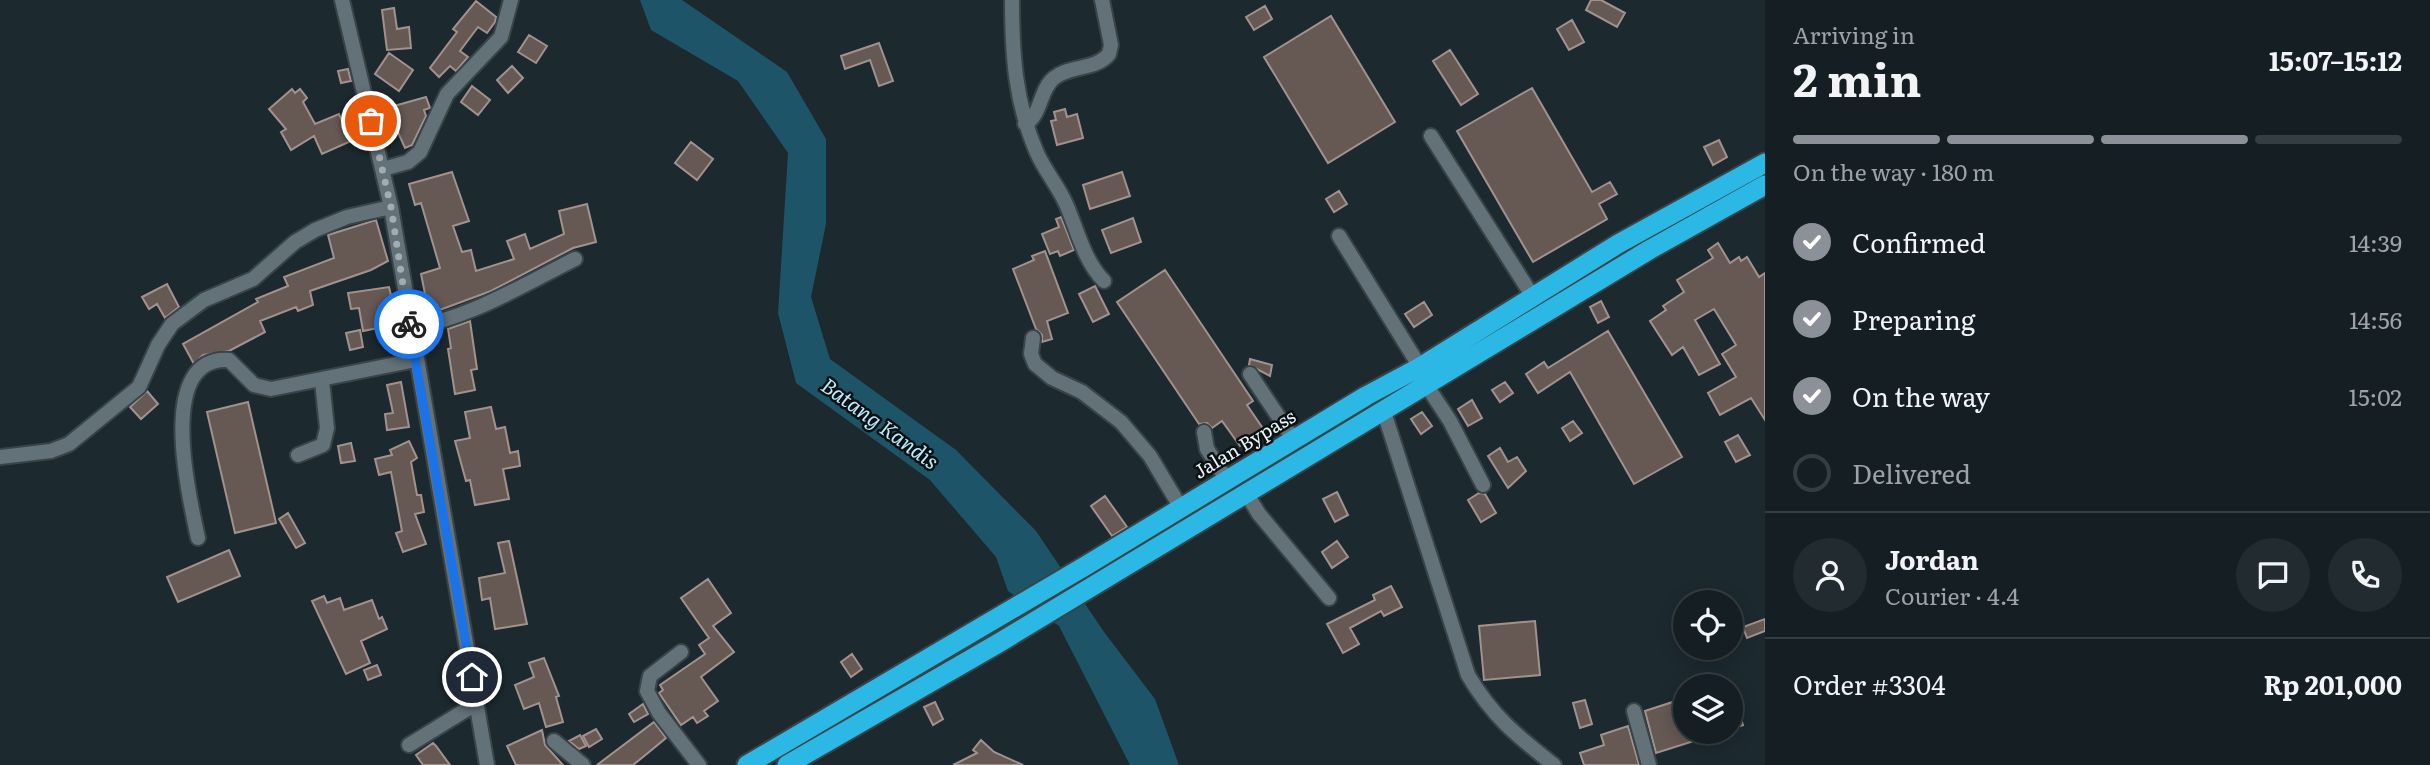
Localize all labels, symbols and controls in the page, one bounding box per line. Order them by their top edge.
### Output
text: Arriving in [1793,17,1915,51]
text: 15:07–15:12 [2269,40,2402,79]
text: 2 min [1793,43,1922,111]
pin [341,91,401,151]
icon: bag [352,102,390,140]
text: On the way · 180 m [1793,154,1994,188]
text: Confirmed [1852,222,1986,261]
icon: check [1793,223,1831,261]
text: 14:39 [2349,225,2402,259]
courier [374,289,444,359]
text: Preparing [1852,299,1975,338]
icon: check [1793,300,1831,338]
text: 14:56 [2349,302,2402,336]
icon: bike [390,305,428,343]
water label: Batang Kandis [816,369,946,475]
text: On the way [1852,376,1990,415]
icon: check [1793,377,1831,415]
text: 15:02 [2349,379,2402,413]
street label: Jalan Bypass [1188,401,1301,485]
text: Delivered [1852,453,1971,492]
button: person [1793,538,1867,612]
button: chat [2236,538,2310,612]
button: phone [2328,538,2402,612]
text: Jordan [1885,539,1979,578]
text: Courier · 4.4 [1885,578,2019,612]
map controls [1673,590,1743,744]
button: locate [1673,590,1743,660]
pin [442,647,502,707]
icon: home [453,658,491,696]
text: Order #3304 [1793,664,1945,703]
text: Rp 201,000 [2263,664,2402,703]
button: layers [1673,674,1743,744]

